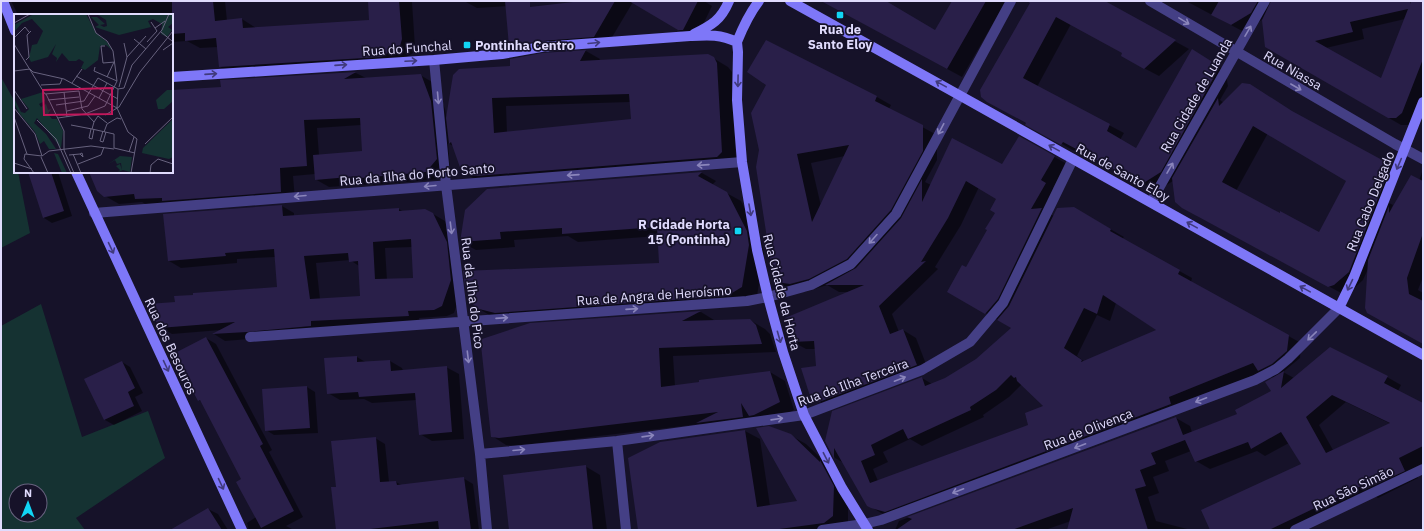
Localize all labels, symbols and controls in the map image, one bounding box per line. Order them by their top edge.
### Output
marker: Rua de Santo Eloy [835,10,845,20]
inset map [14,14,173,173]
one-way arrow [1178,17,1190,25]
place label: Rua de Santo Eloy [808,21,872,53]
one-way arrow [1245,25,1252,37]
street label: Rua Cidade de Luanda [1157,35,1236,156]
street label: Rua do Funchal [362,37,453,60]
place label: Pontinha Centro [475,37,574,54]
marker: Pontinha Centro [462,40,472,50]
one-way arrow [587,40,600,47]
street label: Rua Niassa [1261,47,1325,94]
one-way arrow [404,57,417,65]
one-way arrow [334,62,347,69]
one-way arrow [204,71,217,78]
one-way arrow [734,74,741,87]
one-way arrow [935,80,947,88]
one-way arrow [1290,83,1302,91]
one-way arrow [434,92,441,105]
one-way arrow [937,123,944,135]
street label: Rua de Santo Eloy [1073,140,1173,206]
one-way arrow [1048,144,1060,152]
street label: Rua Cabo Delgado [1343,149,1398,254]
one-way arrow [1394,158,1402,170]
street label: Rua da Ilha do Porto Santo [339,159,495,190]
one-way arrow [697,161,710,168]
one-way arrow [1166,162,1174,174]
one-way arrow [567,171,580,178]
one-way arrow [424,182,437,189]
one-way arrow [294,193,307,200]
one-way arrow [746,204,754,217]
place label: R Cidade Horta 15 (Pontinha) [638,216,730,248]
one-way arrow [448,221,455,234]
one-way arrow [1186,221,1198,229]
marker: R Cidade Horta 15 (Pontinha) [733,226,743,236]
street label: Rua Cidade da Horta [759,232,804,352]
one-way arrow [869,234,878,244]
street label: Rua da Ilha do Pico [457,236,488,350]
one-way arrow [108,242,115,254]
one-way arrow [1346,278,1353,290]
street label: Rua de Angra de Heroísmo [576,282,732,309]
one-way arrow [1299,285,1311,293]
street label: Rua dos Besouros [141,295,200,397]
one-way arrow [625,306,638,313]
one-way arrow [495,315,508,322]
one-way arrow [776,330,783,343]
one-way arrow [1307,331,1317,341]
one-way arrow [464,350,471,363]
street label: Rua da Ilha Terceira [796,355,911,410]
one-way arrow [163,359,170,371]
one-way arrow [893,374,905,382]
one-way arrow [1196,397,1208,405]
street label: Rua de Olivença [1041,405,1135,454]
one-way arrow [770,415,783,423]
one-way arrow [641,432,654,440]
one-way arrow [1074,442,1086,450]
one-way arrow [512,446,525,454]
one-way arrow [823,452,830,464]
street label: Rua São Simão [1310,462,1396,515]
one-way arrow [218,477,225,489]
north arrow [8,483,48,523]
text: N [24,486,32,500]
one-way arrow [952,488,964,496]

